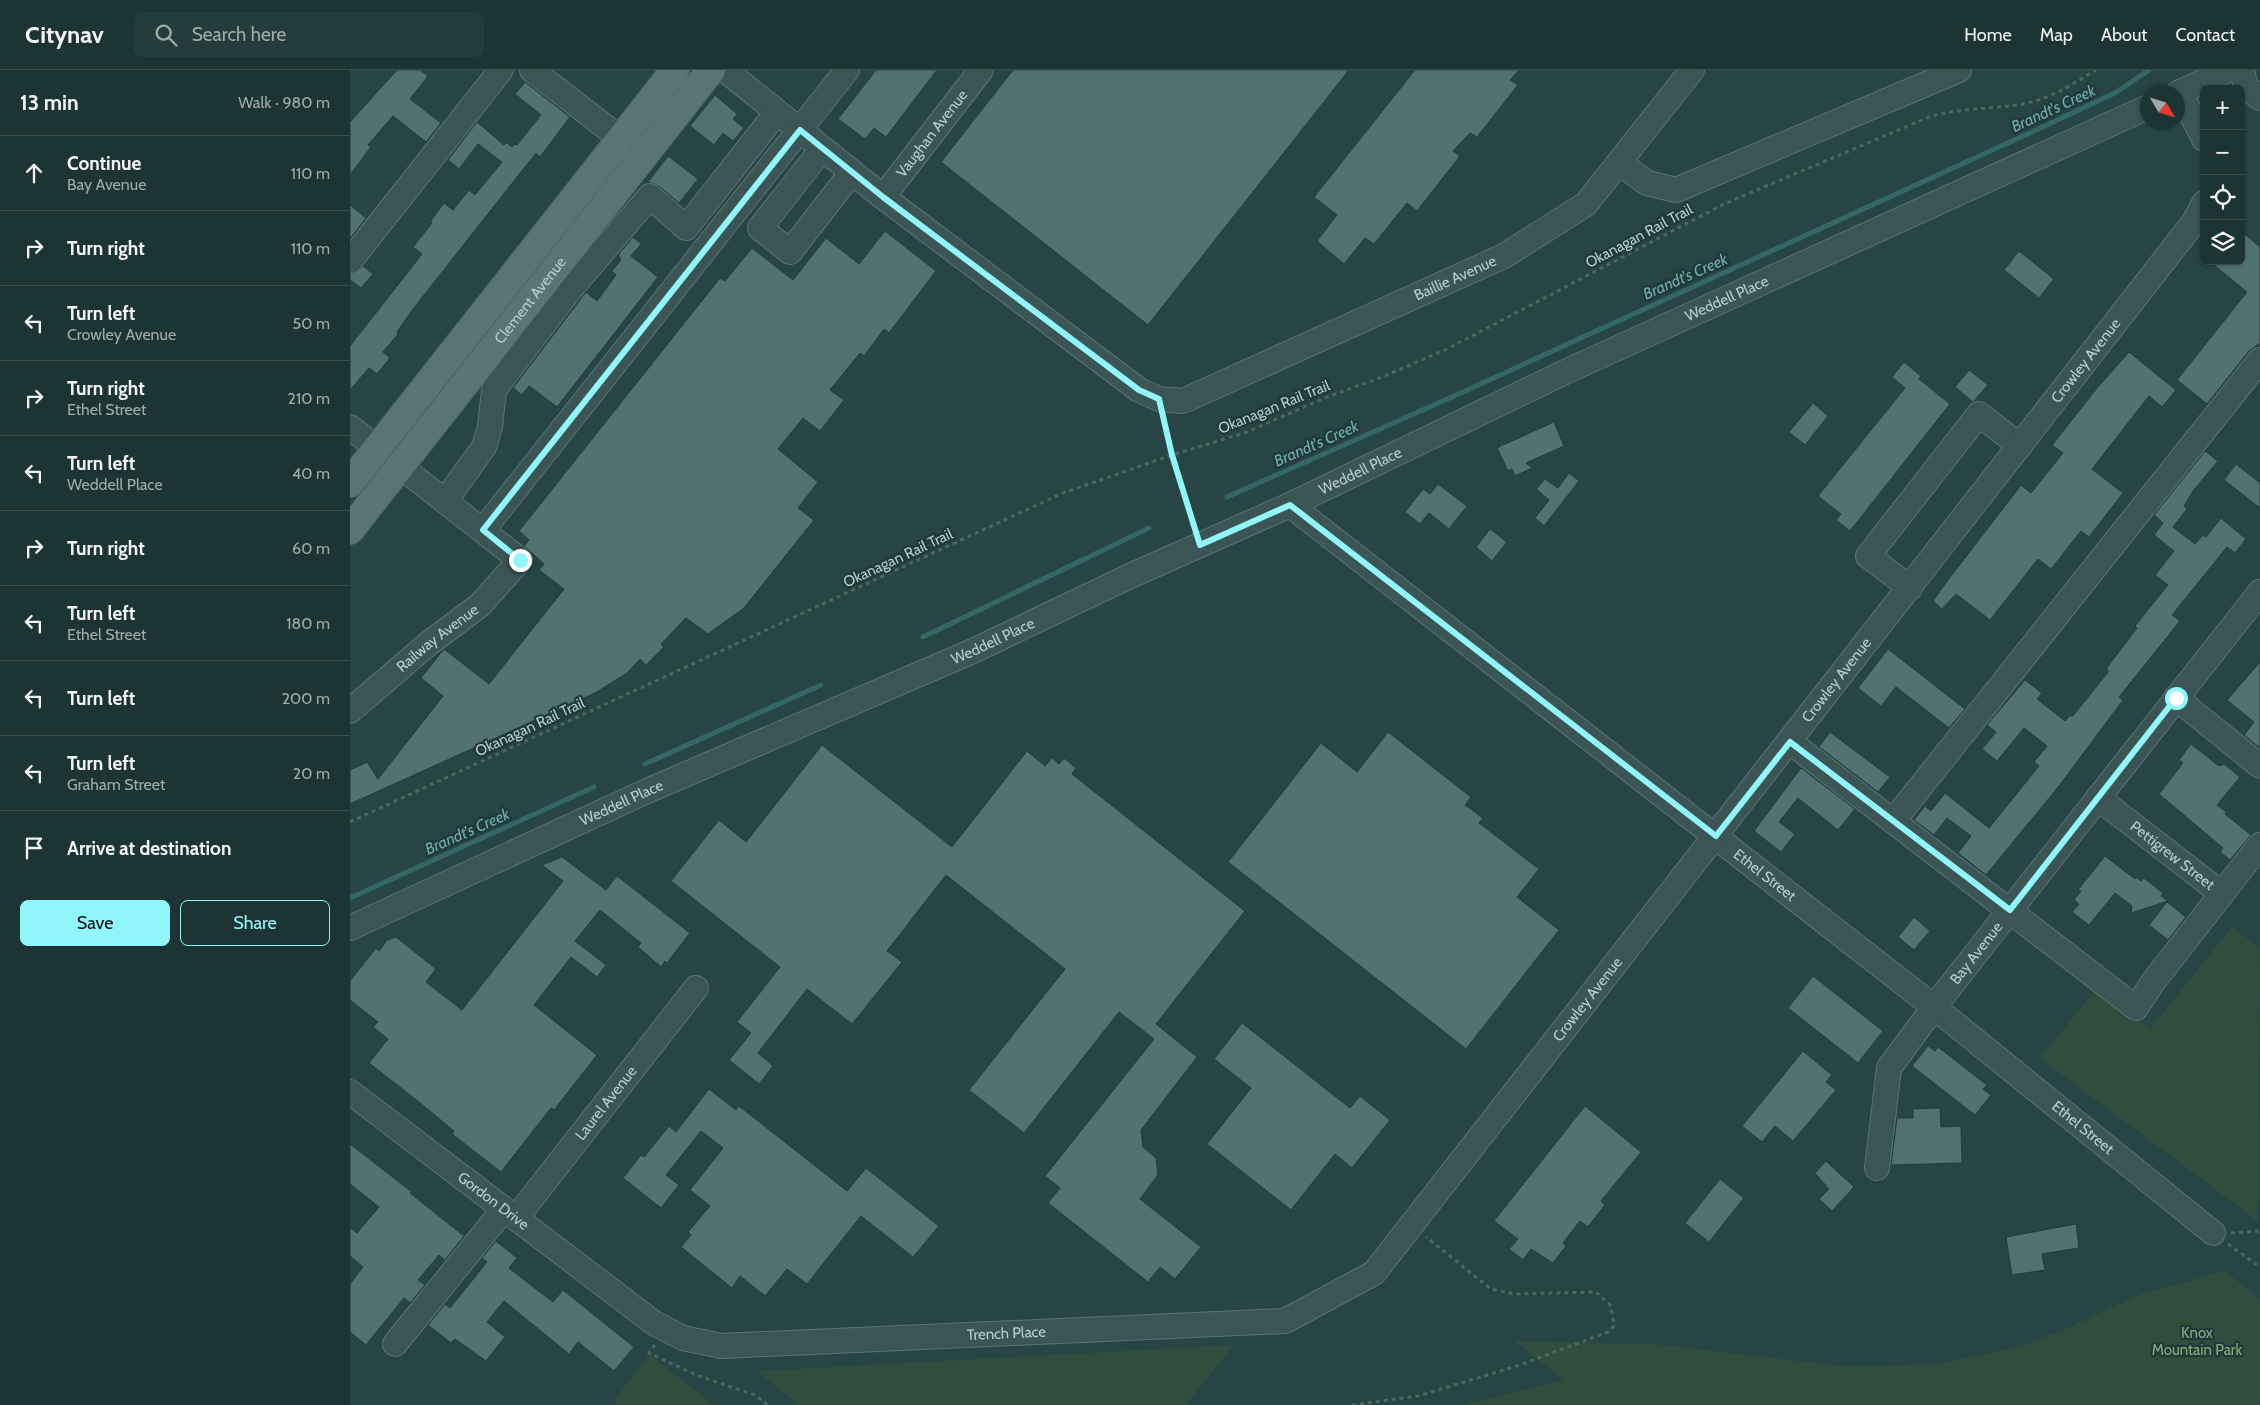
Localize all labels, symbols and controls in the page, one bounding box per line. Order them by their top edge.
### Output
search box [134,12,484,57]
text: Citynav [25,20,104,49]
icon: search [152,21,180,49]
text: Search here [192,23,286,46]
text: Home [1964,24,2012,46]
text: Map [2040,24,2073,46]
text: About [2101,24,2147,46]
text: Contact [2175,24,2235,46]
water label: Brandt's Creek [2008,80,2099,136]
north arrow [2140,85,2185,130]
map controls [2200,85,2245,265]
button: + [2200,85,2245,130]
street label: Vaughan Avenue [892,86,972,181]
text: 13 min [20,90,79,115]
text: Walk · 980 m [238,93,330,112]
button: − [2200,130,2245,175]
text: Continue [67,152,141,175]
icon: ahead [20,159,48,187]
text: 110 m [291,164,330,183]
text: Bay Avenue [67,175,146,194]
button: locate [2200,175,2245,220]
street label: Okanagan Rail Trail [1582,200,1696,272]
button: layers [2200,220,2245,265]
icon: right [20,234,48,262]
text: Turn right [67,237,145,260]
text: 110 m [291,239,330,258]
water label: Brandt's Creek [1640,249,1732,304]
street label: Baillie Avenue [1411,252,1499,304]
street label: Clement Avenue [491,253,570,347]
street label: Weddell Place [1682,272,1772,325]
text: Turn left [67,302,135,325]
icon: left [20,309,48,337]
text: 50 m [293,314,330,333]
street label: Crowley Avenue [2047,315,2125,407]
text: Crowley Avenue [67,325,176,344]
street label: Okanagan Rail Trail [1216,376,1333,438]
text: Turn right [67,377,145,400]
icon: right [20,384,48,412]
text: 210 m [288,389,330,408]
text: Ethel Street [67,400,146,419]
water label: Brandt's Creek [1271,416,1363,471]
street label: Weddell Place [1316,443,1405,499]
text: Turn left [67,452,135,475]
icon: left [20,459,48,487]
text: 40 m [292,464,330,483]
text: Weddell Place [67,475,163,494]
street label: Okanagan Rail Trail [840,525,956,591]
icon: right [20,534,48,562]
text: Turn right [67,537,145,560]
text: 60 m [292,539,330,558]
route end [509,549,532,572]
street label: Railway Avenue [393,600,482,676]
text: Turn left [67,602,135,625]
icon: left [20,609,48,637]
text: 180 m [286,614,330,633]
street label: Weddell Place [949,614,1038,668]
text: Ethel Street [67,625,146,644]
street label: Crowley Avenue [1798,634,1875,726]
icon: left [20,684,48,712]
text: Turn left [67,687,135,710]
route start [2165,687,2188,710]
text: 200 m [282,689,330,708]
street label: Okanagan Rail Trail [472,694,588,760]
text: Turn left [67,752,135,775]
icon: left [20,759,48,787]
text: 20 m [293,764,330,783]
text: Graham Street [67,775,165,794]
street label: Weddell Place [577,776,666,830]
water label: Brandt's Creek [422,804,514,859]
street label: Pettigrew Street [2127,817,2218,894]
icon: arrive [20,834,48,862]
text: Arrive at destination [67,837,231,860]
street label: Ethel Street [1730,845,1800,905]
button: Save [20,900,170,946]
button: Share [180,900,330,946]
street label: Bay Avenue [1946,918,2007,988]
street label: Crowley Avenue [1549,953,1626,1045]
street label: Laurel Avenue [571,1062,641,1144]
street label: Ethel Street [2048,1097,2117,1158]
street label: Gordon Drive [454,1168,533,1234]
street label: Trench Place [966,1323,1047,1344]
park label: Knox Mountain Park [2152,1324,2243,1359]

